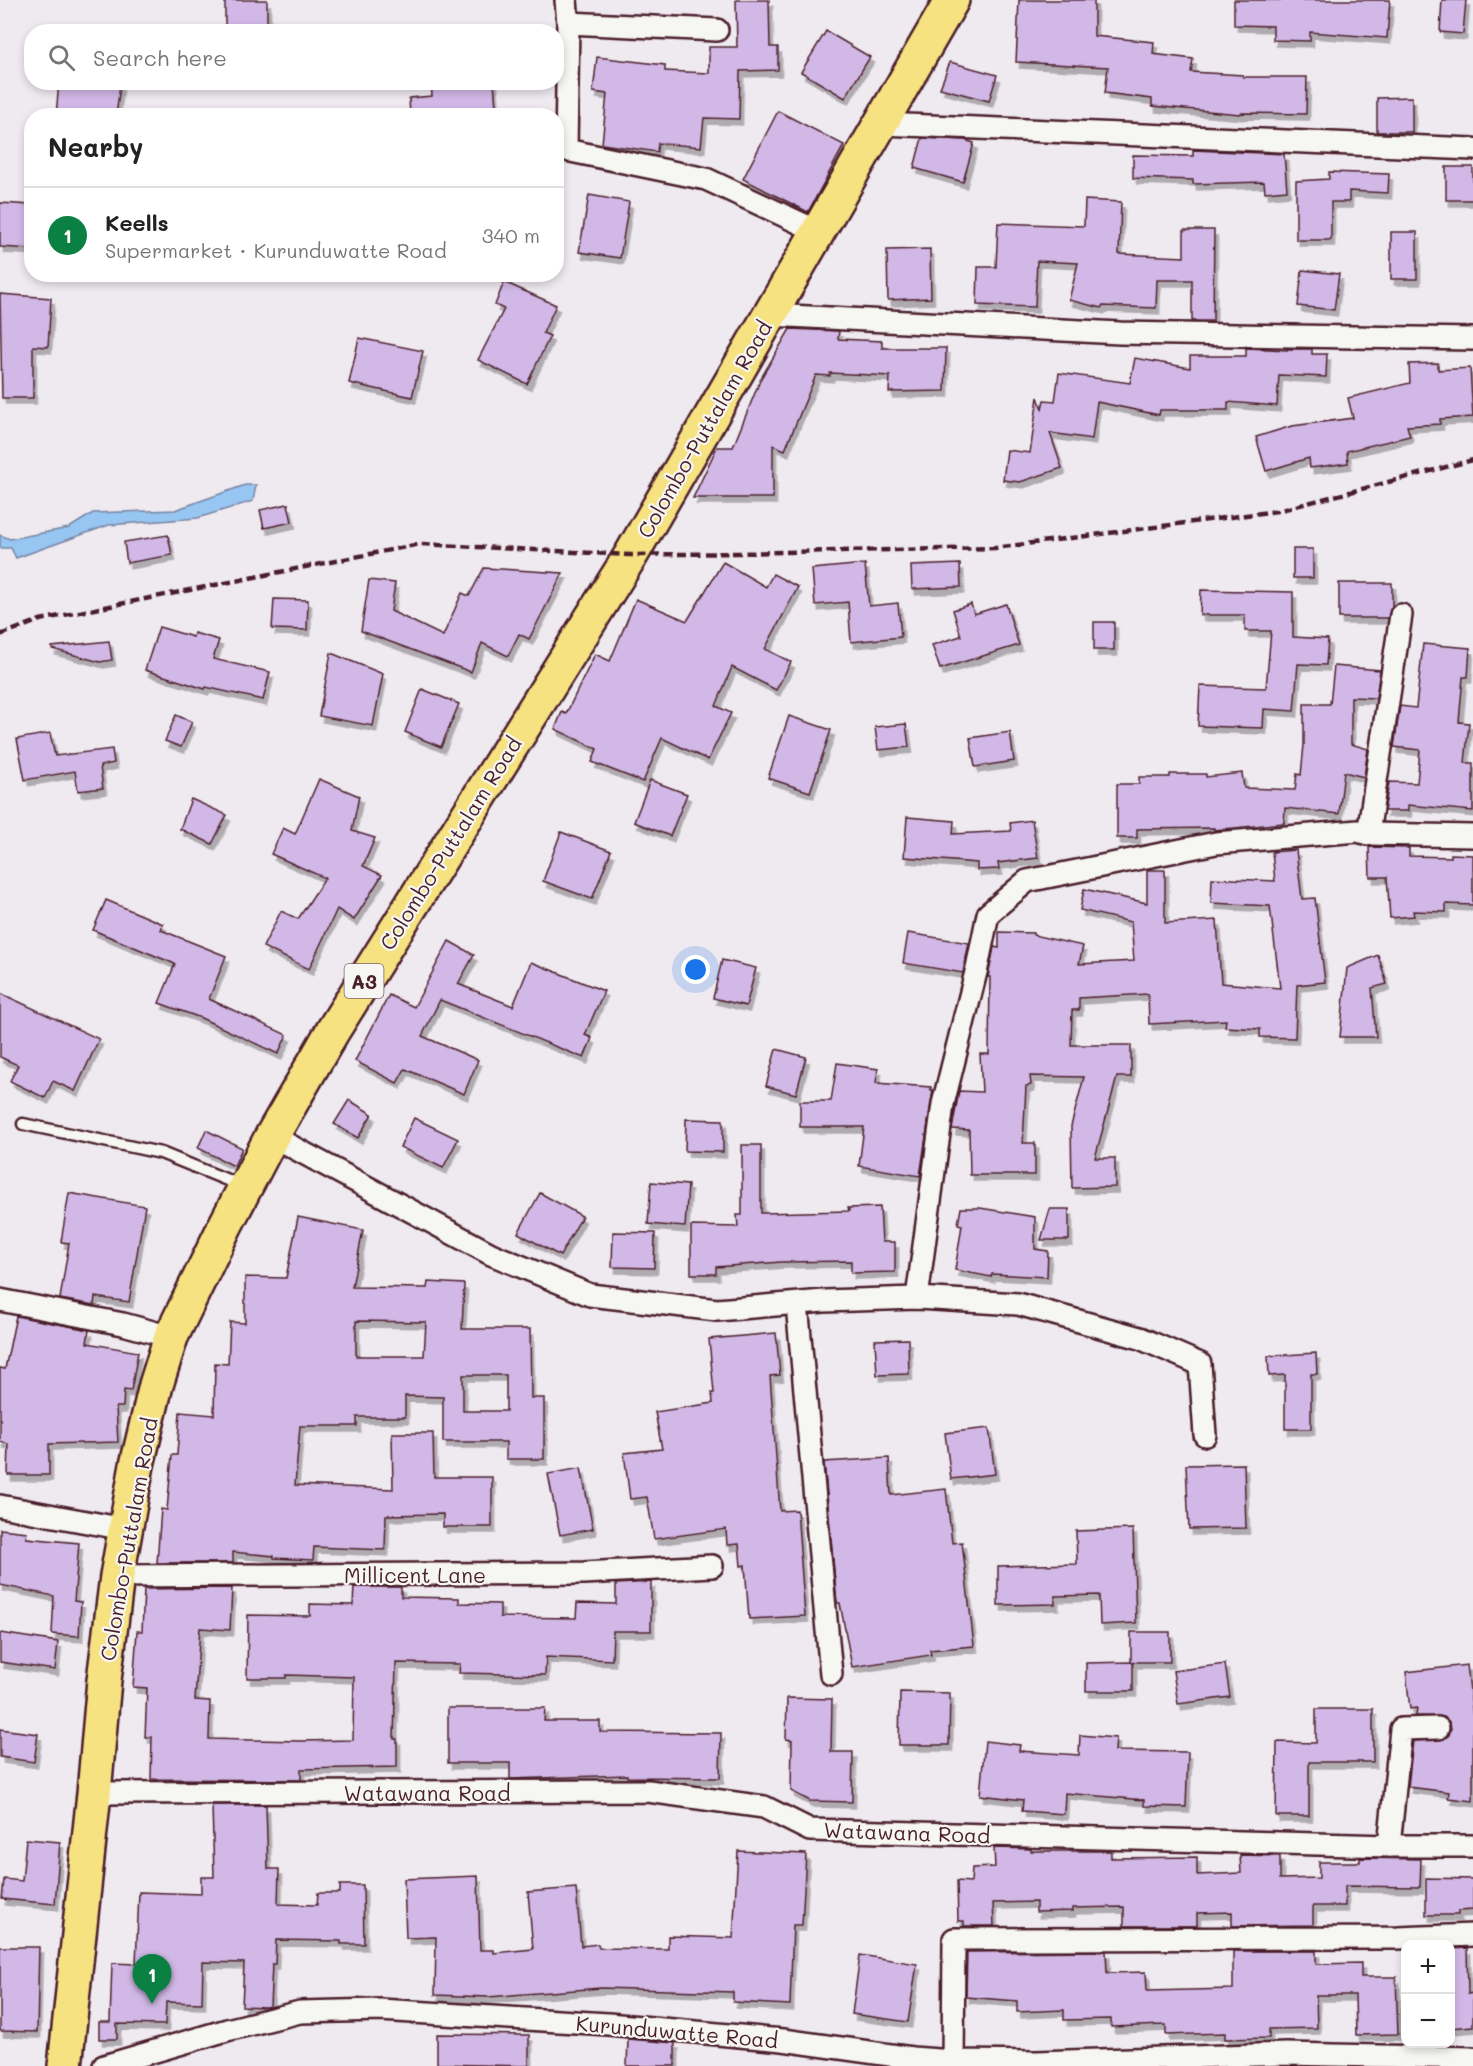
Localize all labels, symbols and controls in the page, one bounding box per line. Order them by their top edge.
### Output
search box [24,24,564,90]
icon: search [45,41,78,74]
text: Search here [93,43,227,72]
text: Nearby [48,130,143,164]
text: Keells [105,208,169,237]
text: 1 [63,222,72,248]
text: 340 m [482,222,540,248]
text: Supermarket · Kurunduwatte Road [105,237,447,263]
street label: Colombo-Puttalam Road [631,315,777,543]
street label: Colombo-Puttalam Road [373,731,527,955]
your location [681,955,710,984]
road number: A3 [344,964,384,998]
street label: Colombo-Puttalam Road [93,1415,163,1663]
street label: Millicent Lane [344,1561,486,1588]
street label: Watawana Road [344,1779,510,1806]
street label: Watawana Road [823,1816,991,1848]
map controls [1401,1940,1455,2048]
button: + [1401,1940,1455,1994]
pin: 1 [132,1954,172,2004]
button: − [1401,1994,1455,2048]
street label: Kurunduwatte Road [575,2009,779,2053]

